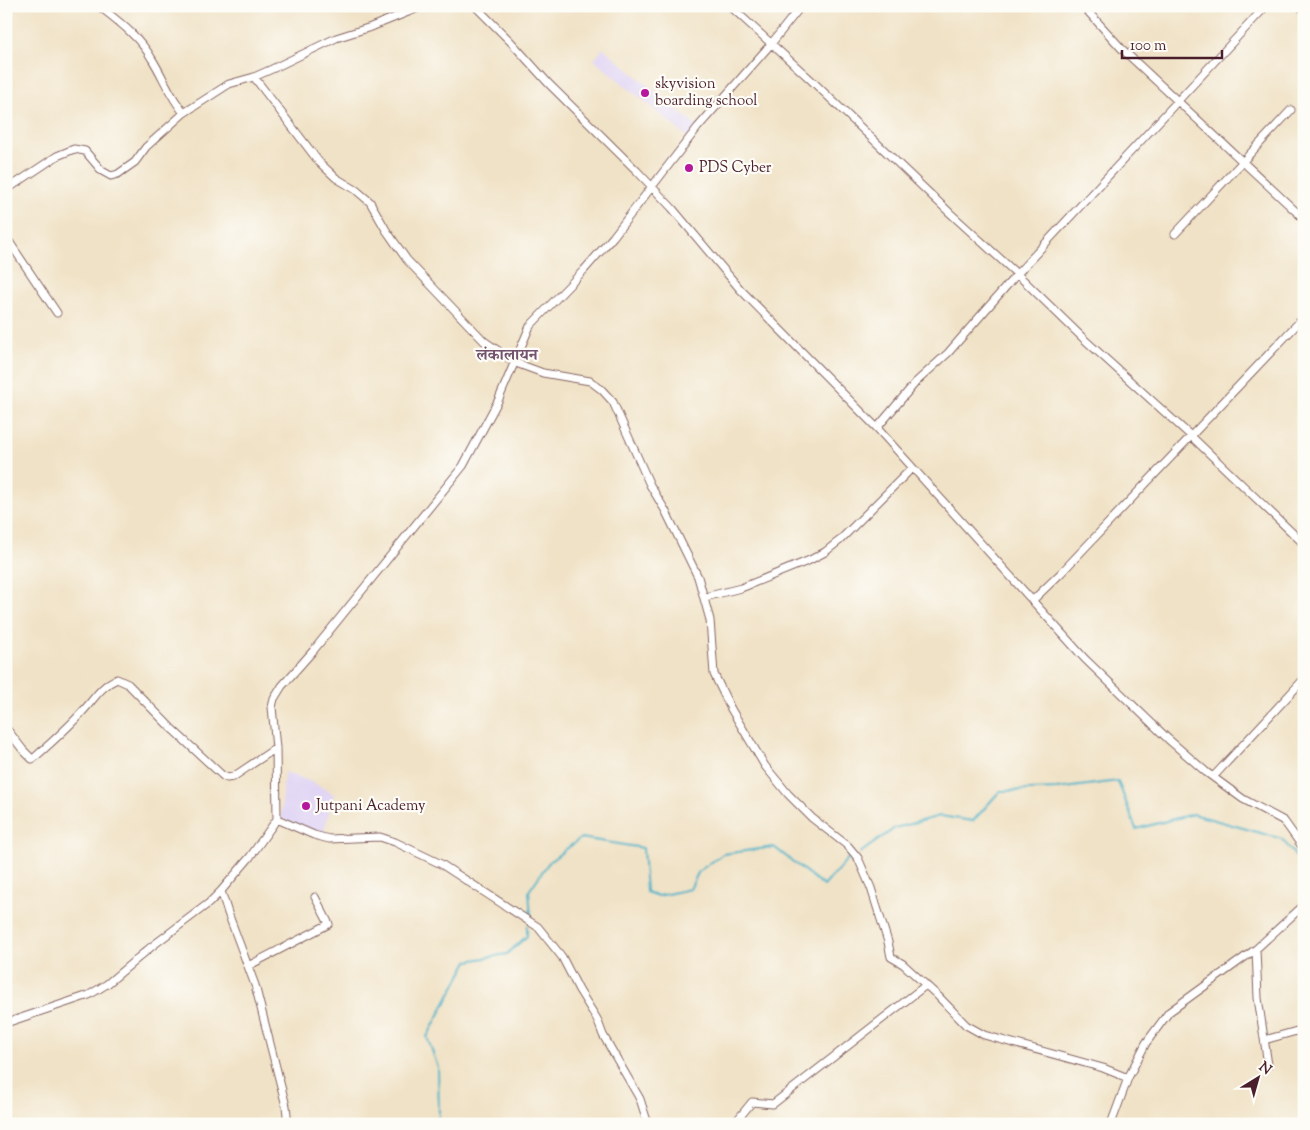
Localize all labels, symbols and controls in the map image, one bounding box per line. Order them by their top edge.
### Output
scale bar [1122,28,1222,60]
text: 100 m [1130,36,1167,57]
place label: skyvision boarding school [655,74,757,112]
marker: skyvision boarding school [639,87,651,99]
place label: PDS Cyber [699,158,772,179]
marker: PDS Cyber [683,162,695,174]
district label: लंकालायन [475,345,539,368]
place label: Jutpani Academy [315,796,426,817]
marker: Jutpani Academy [300,800,312,812]
north arrow [1232,1052,1282,1102]
text: N [1254,1058,1275,1081]

